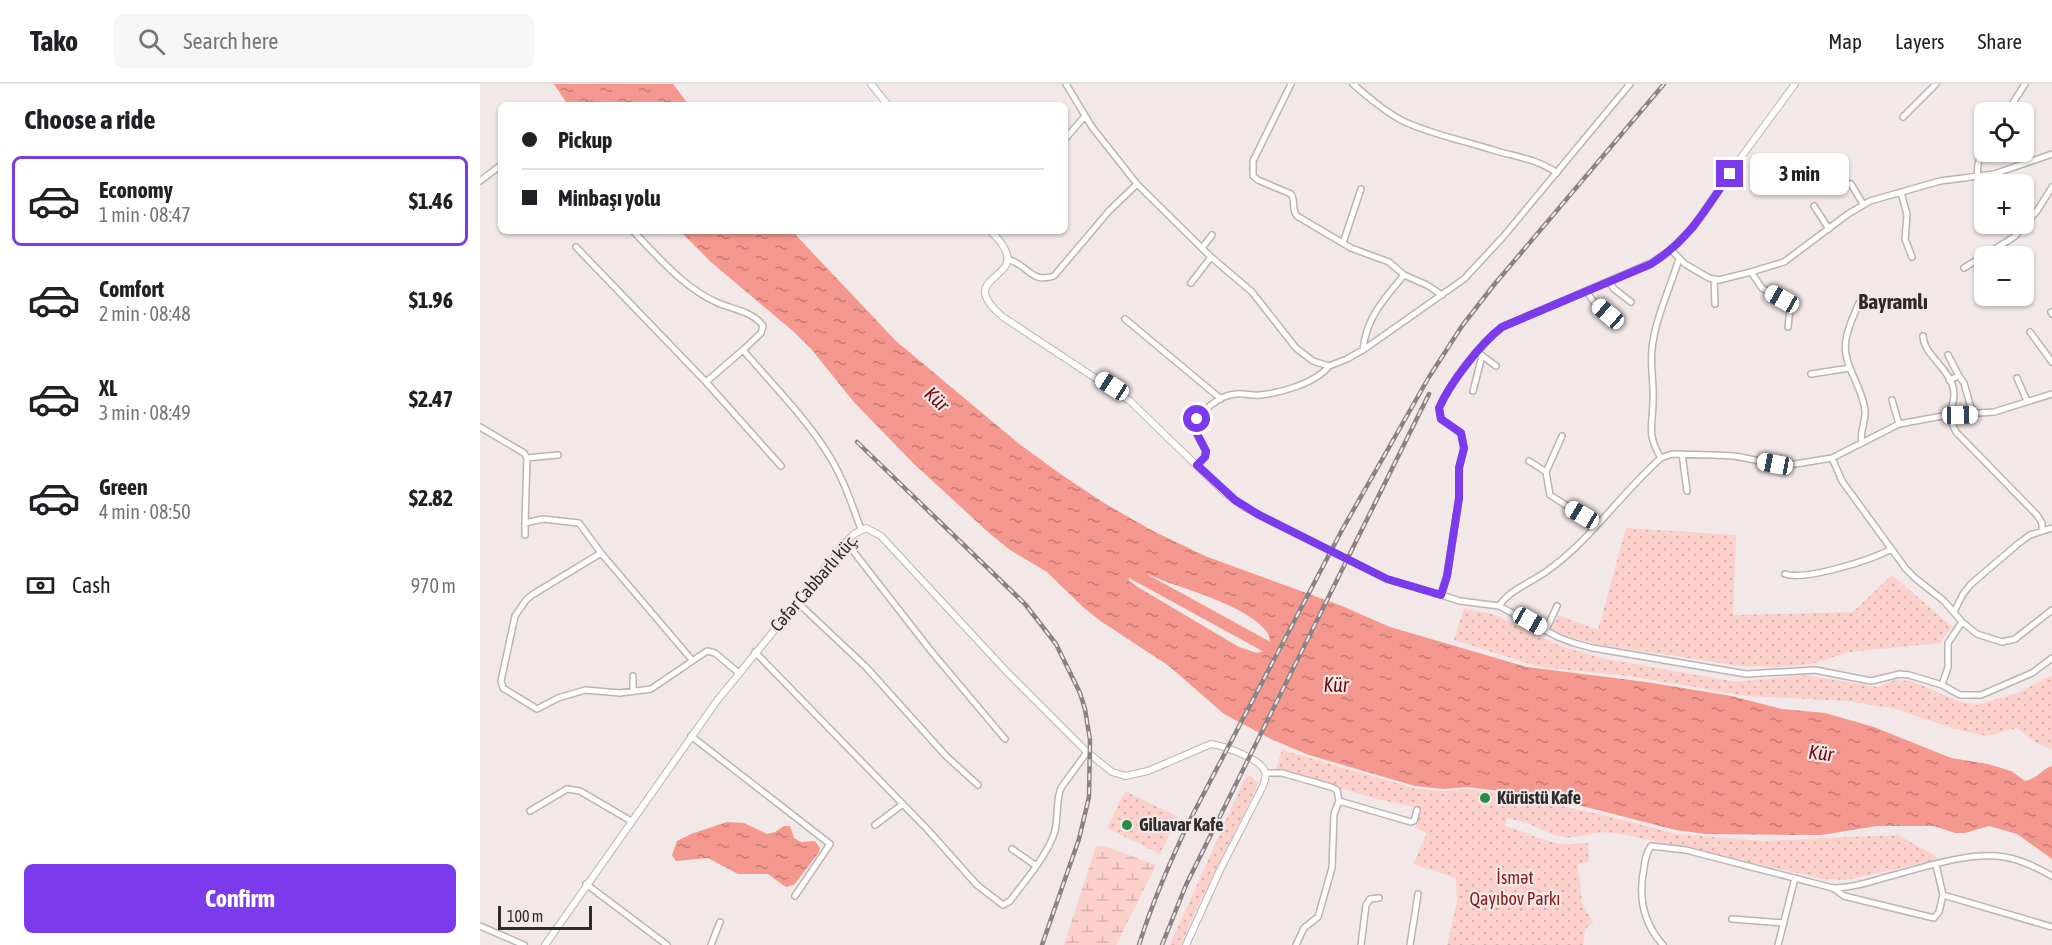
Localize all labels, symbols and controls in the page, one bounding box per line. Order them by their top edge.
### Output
search box [114,14,534,68]
text: Tako [30,25,78,57]
icon: search [135,25,168,58]
text: Search here [183,28,278,54]
text: Map [1828,29,1862,53]
text: Layers [1895,29,1945,53]
text: Share [1978,29,2022,53]
map controls [1974,102,2034,306]
button: locate [1974,102,2034,162]
text: Choose a ride [24,104,156,135]
text: Pickup [558,127,613,153]
callout: 3 min [1751,153,1850,195]
route end [1716,160,1743,187]
text: 3 min [1779,162,1820,185]
icon: car [27,174,81,228]
button: + [1974,174,2034,234]
text: Economy [99,177,173,203]
text: Minbaşı yolu [558,185,661,211]
text: $1.46 [409,188,453,214]
text: 1 min · 08:47 [99,203,191,226]
button: − [1974,246,2034,306]
icon: car [27,273,81,327]
text: Comfort [99,276,164,302]
car [1762,282,1802,316]
text: $1.96 [409,287,453,313]
district label: Bayramlı [1858,289,1928,313]
car [1589,295,1627,333]
text: 2 min · 08:48 [99,302,191,325]
car [1092,369,1132,403]
icon: car [27,372,81,426]
text: XL [99,375,117,401]
water label: Kür [920,382,955,416]
text: $2.47 [409,386,453,412]
text: 3 min · 08:49 [99,401,191,424]
route start [1183,405,1210,432]
car [1942,406,1978,424]
car [1756,452,1794,476]
icon: car [27,471,81,525]
text: Green [99,474,148,500]
text: $2.82 [409,485,453,511]
car [1562,498,1602,532]
text: 4 min · 08:50 [99,500,191,523]
street label: Cəfər Cabbarlı küç. [766,530,862,636]
icon: cash [24,569,57,602]
text: Cash [72,572,111,598]
text: 970 m [411,574,456,597]
car [1510,604,1550,638]
water label: Kür [1323,673,1350,696]
water label: Kür [1807,740,1836,766]
place label: Kürüstü Kafe [1497,787,1581,808]
marker: Kürüstü Kafe [1478,791,1492,805]
place label: Gilıavar Kafe [1139,814,1223,835]
marker: Gilıavar Kafe [1120,818,1134,832]
button: Confirm [24,864,456,933]
park label: İsmət Qayıbov Parkı [1470,867,1560,909]
scale bar [498,903,592,930]
text: 100 m [507,907,543,925]

